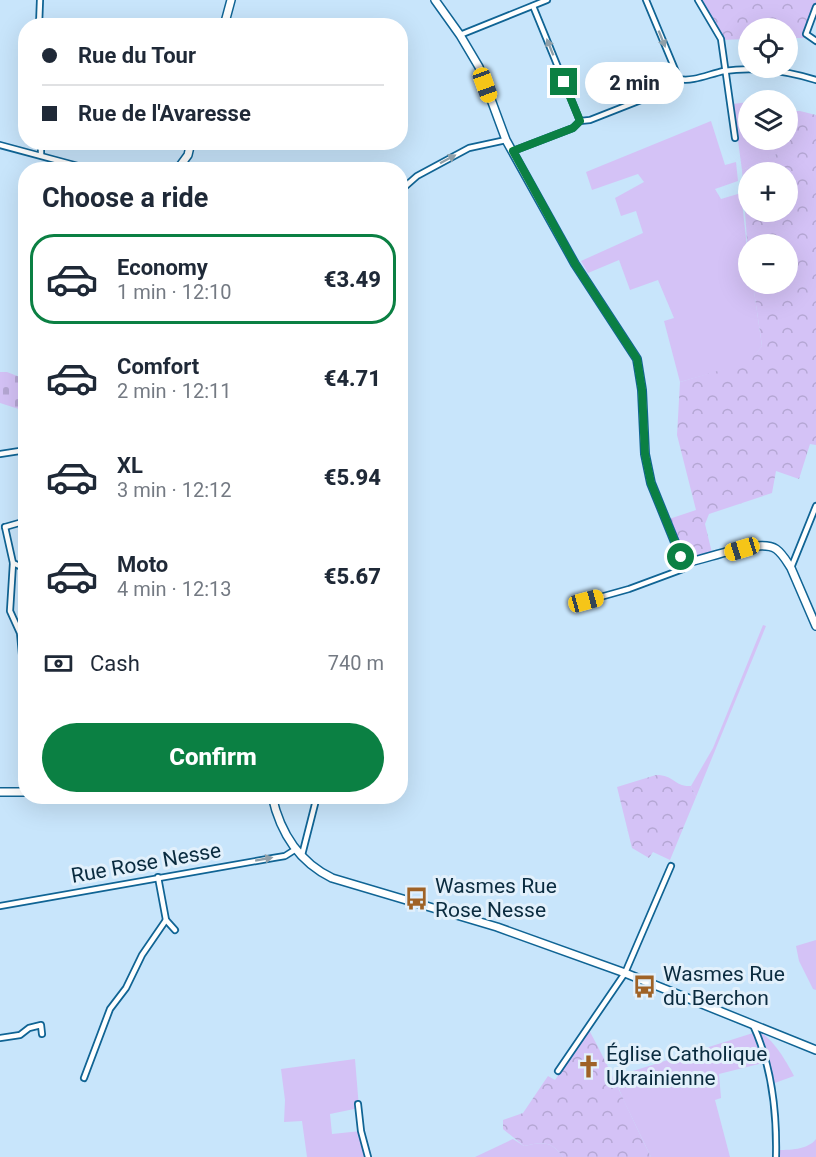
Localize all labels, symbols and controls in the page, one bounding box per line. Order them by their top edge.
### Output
map controls [738,18,798,294]
button: locate [738,18,798,78]
one-way arrow [657,31,667,49]
one-way arrow [545,38,554,56]
text: Rue du Tour [78,43,196,68]
callout: 2 min [585,61,684,103]
car [470,65,500,105]
route end [550,68,577,95]
text: 2 min [609,71,660,95]
button: layers [738,90,798,150]
text: Rue de l'Avaresse [78,101,251,126]
one-way arrow [440,154,457,164]
button: + [738,162,798,222]
text: Choose a ride [42,182,208,214]
button: − [738,234,798,294]
icon: car [45,252,99,306]
text: Economy [117,255,208,280]
text: €3.49 [324,267,381,292]
text: 1 min · 12:10 [117,280,232,304]
icon: car [45,351,99,405]
text: Comfort [117,354,199,379]
text: €4.71 [324,366,381,391]
text: 2 min · 12:11 [117,379,232,403]
icon: car [45,450,99,504]
text: XL [117,453,143,478]
text: €5.94 [324,465,381,490]
text: 3 min · 12:12 [117,478,232,502]
car [722,535,762,563]
route start [667,543,694,570]
icon: car [45,549,99,603]
text: Moto [117,552,168,577]
text: €5.67 [324,564,381,589]
text: 4 min · 12:13 [117,577,232,601]
car [566,588,606,614]
icon: cash [42,647,75,680]
text: Cash [90,651,140,676]
text: 740 m [328,651,384,675]
button: Confirm [42,723,384,792]
street label: Rue Rose Nesse [69,838,223,888]
one-way arrow [255,855,274,864]
place label: Wasmes Rue Rose Nesse [435,874,557,922]
bus stop icon: Wasmes Rue Rose Nesse [404,885,430,911]
place label: Wasmes Rue du Berchon [663,962,785,1010]
bus stop icon: Wasmes Rue du Berchon [632,973,658,999]
place label: Église Catholique Ukrainienne [606,1042,767,1090]
church icon: Église Catholique Ukrainienne [575,1053,601,1079]

